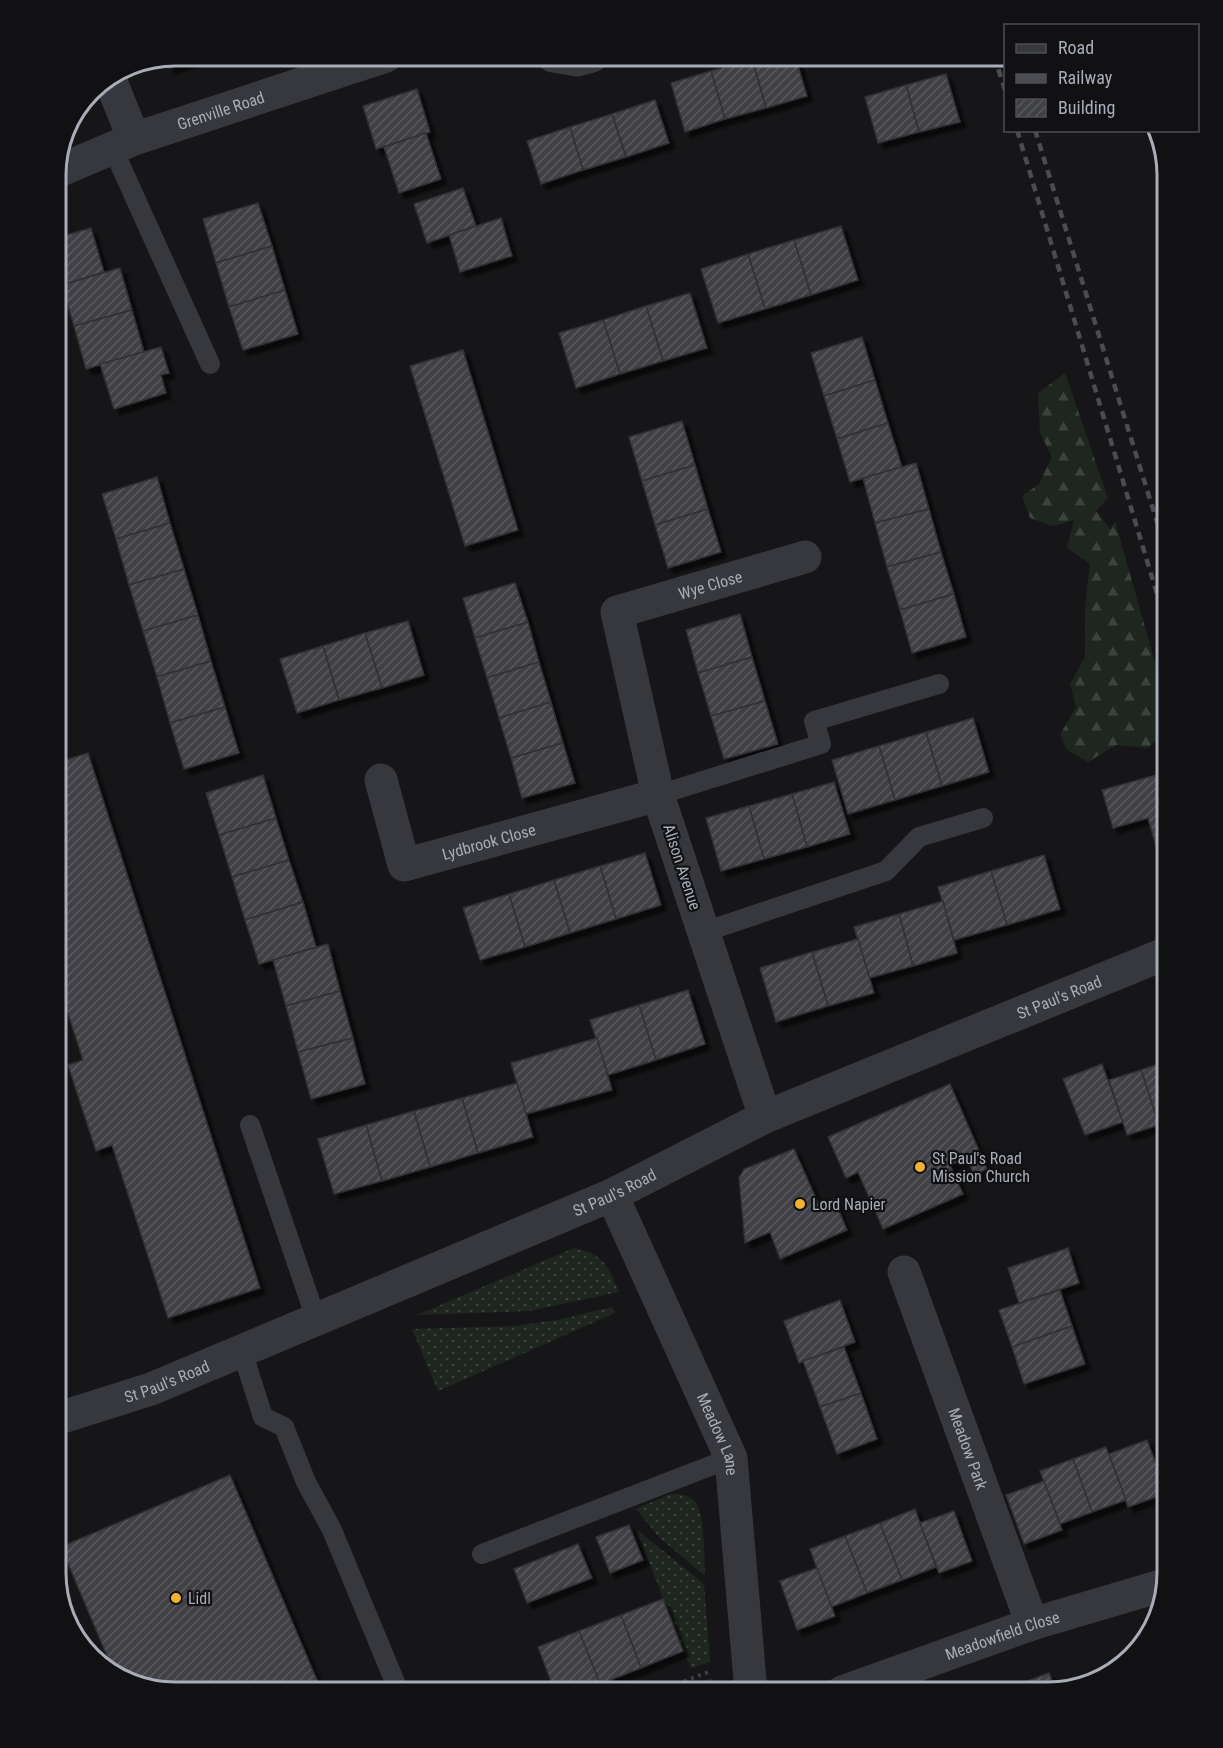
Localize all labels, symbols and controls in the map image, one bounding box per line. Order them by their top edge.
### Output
legend [1004,24,1199,132]
text: Road [1058,37,1094,58]
text: Railway [1058,67,1113,88]
street label: Grenville Road [175,87,267,134]
text: Building [1058,97,1115,118]
street label: Wye Close [676,566,744,603]
street label: Lydbrook Close [440,820,538,864]
street label: Alison Avenue [659,822,705,912]
street label: St Paul's Road [1014,971,1104,1023]
place label: St Paul's Road Mission Church [932,1149,1030,1186]
marker: St Paul's Road Mission Church [913,1160,927,1174]
street label: St Paul's Road [570,1165,659,1220]
place label: Lord Napier [812,1195,886,1214]
marker: Lord Napier [793,1197,807,1211]
street label: St Paul's Road [122,1356,212,1406]
street label: Meadow Lane [693,1390,742,1476]
street label: Meadow Park [945,1405,992,1493]
place label: Lidl [188,1589,211,1608]
marker: Lidl [169,1591,183,1605]
street label: Meadowfield Close [942,1607,1062,1664]

